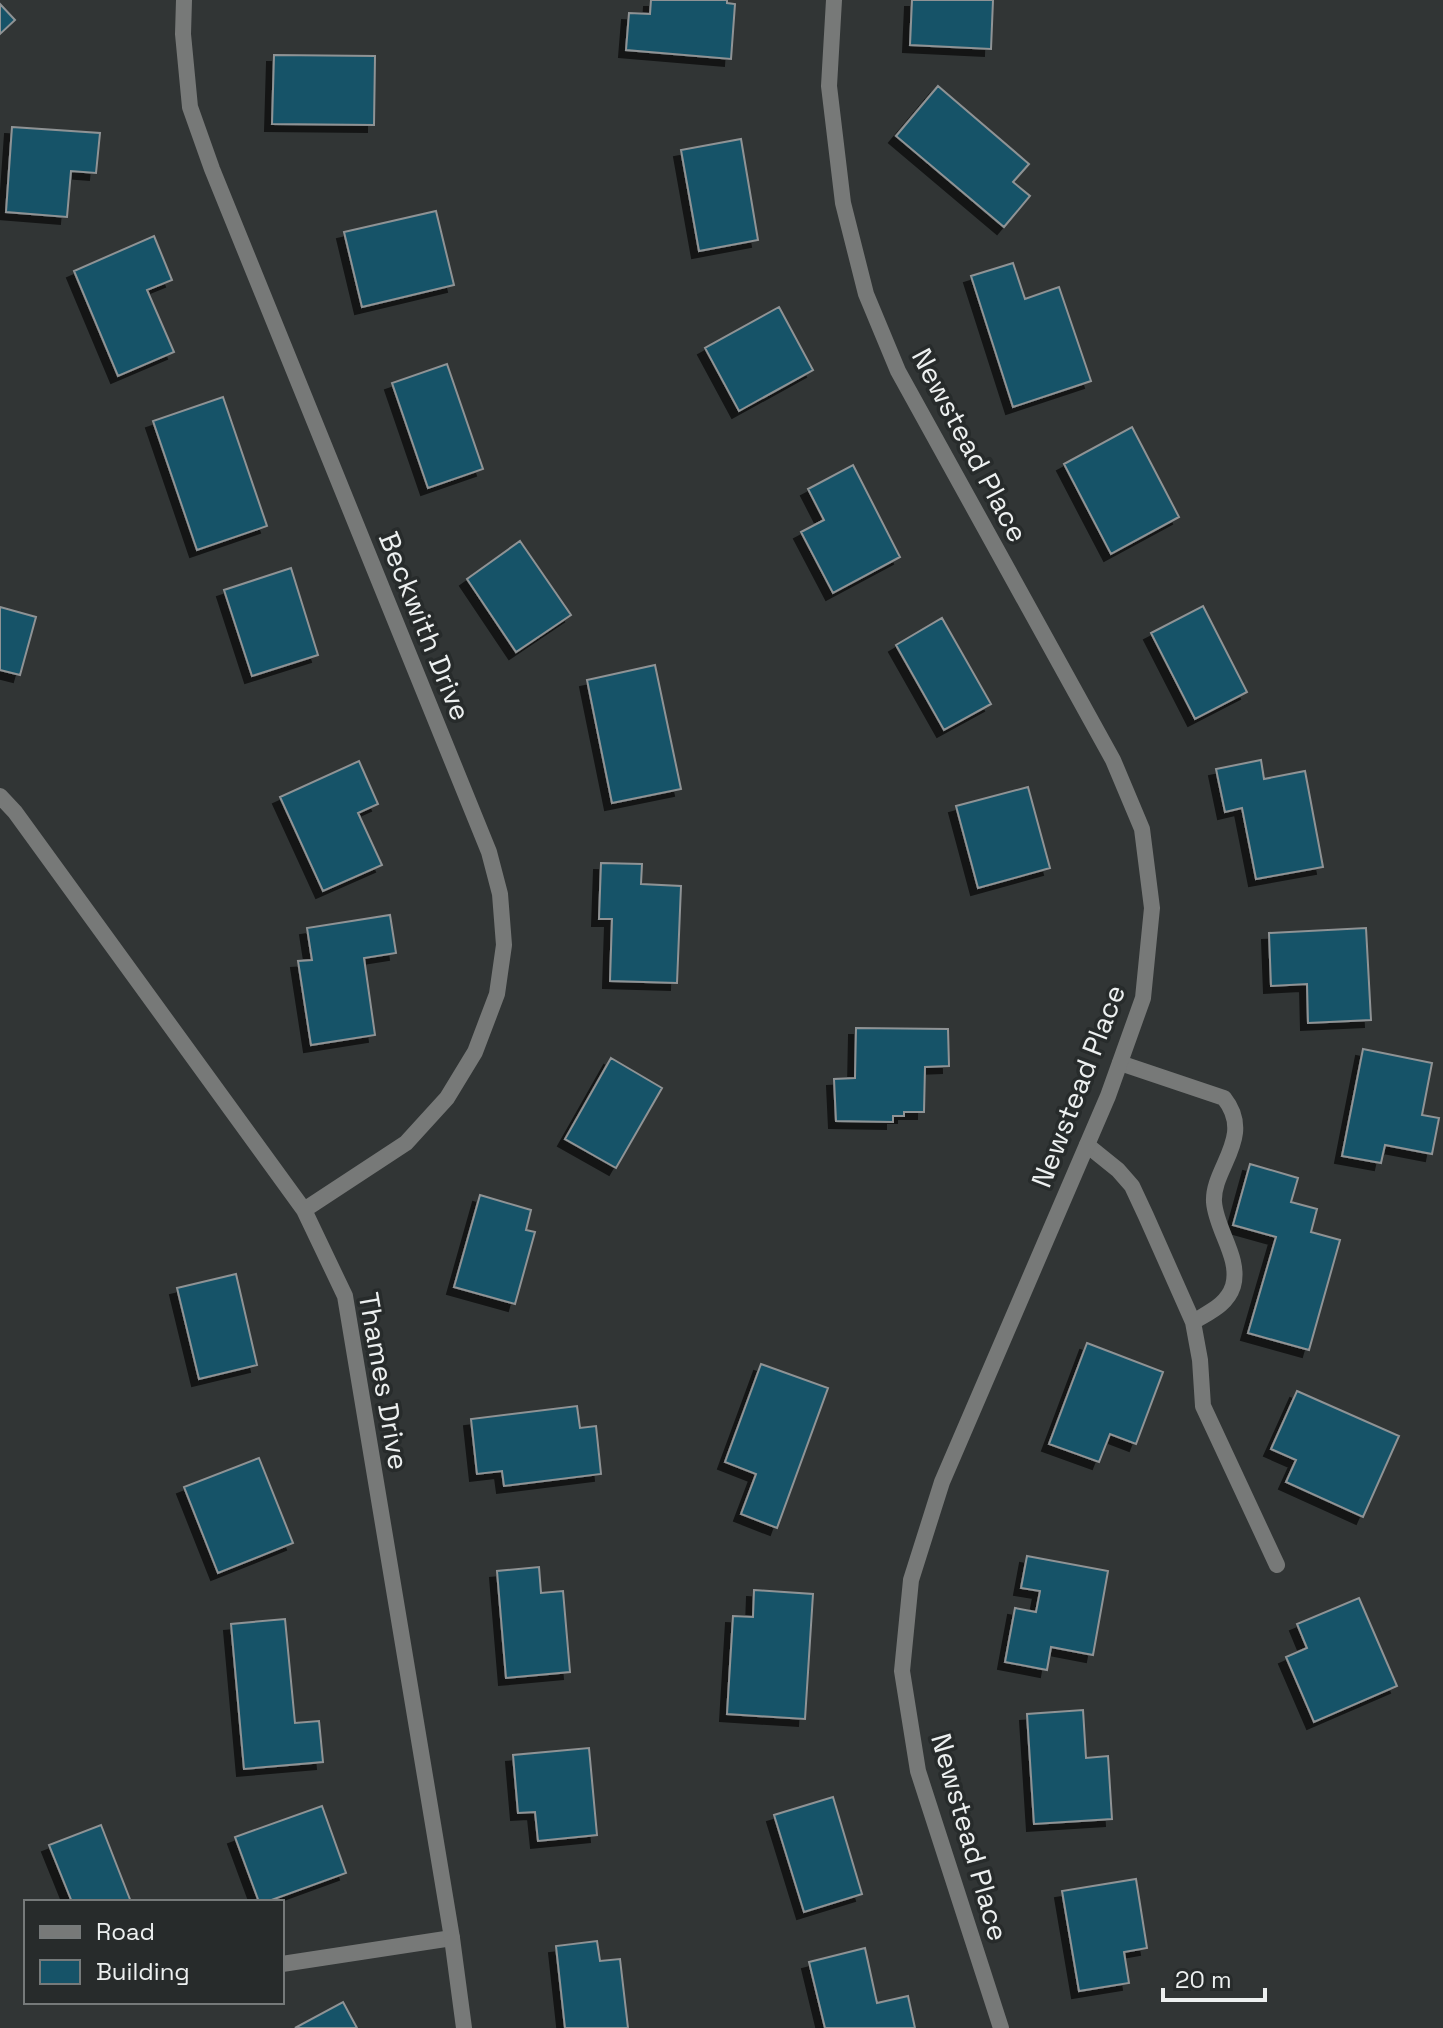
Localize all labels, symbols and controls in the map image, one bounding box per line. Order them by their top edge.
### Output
street label: Newstead Place [904,342,1036,548]
street label: Beckwith Drive [371,526,479,726]
street label: Newstead Place [1023,980,1133,1192]
street label: Thames Drive [351,1290,417,1472]
street label: Newstead Place [923,1729,1017,1945]
legend [24,1900,284,2004]
text: Road [96,1916,155,1947]
scale bar [1163,1952,1265,2002]
text: Building [96,1956,190,1987]
text: 20 m [1175,1964,1232,1995]

